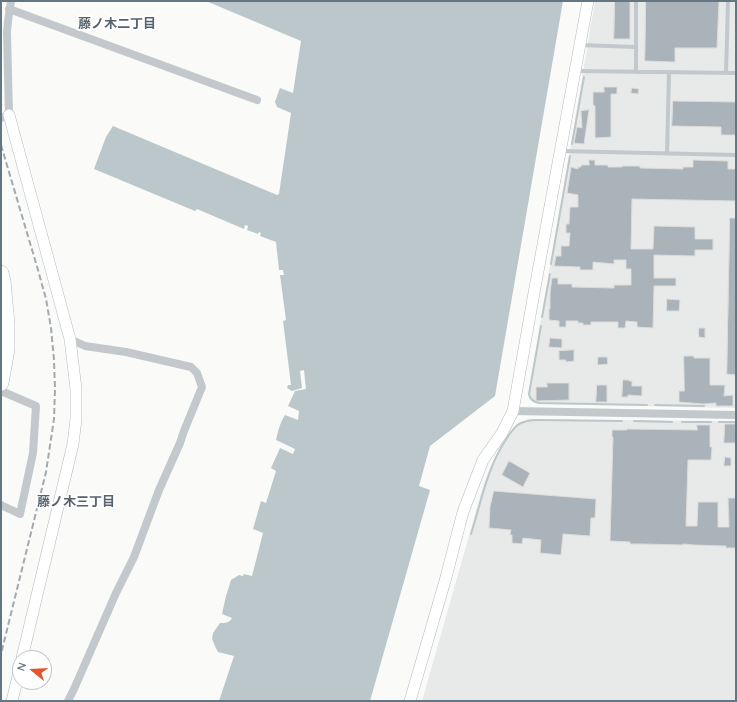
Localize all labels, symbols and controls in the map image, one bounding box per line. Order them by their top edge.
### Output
district label: 藤ノ木二丁目 [78,16,156,32]
district label: 藤ノ木三丁目 [37,494,115,510]
north arrow [12,650,52,690]
text: N [14,661,29,673]

